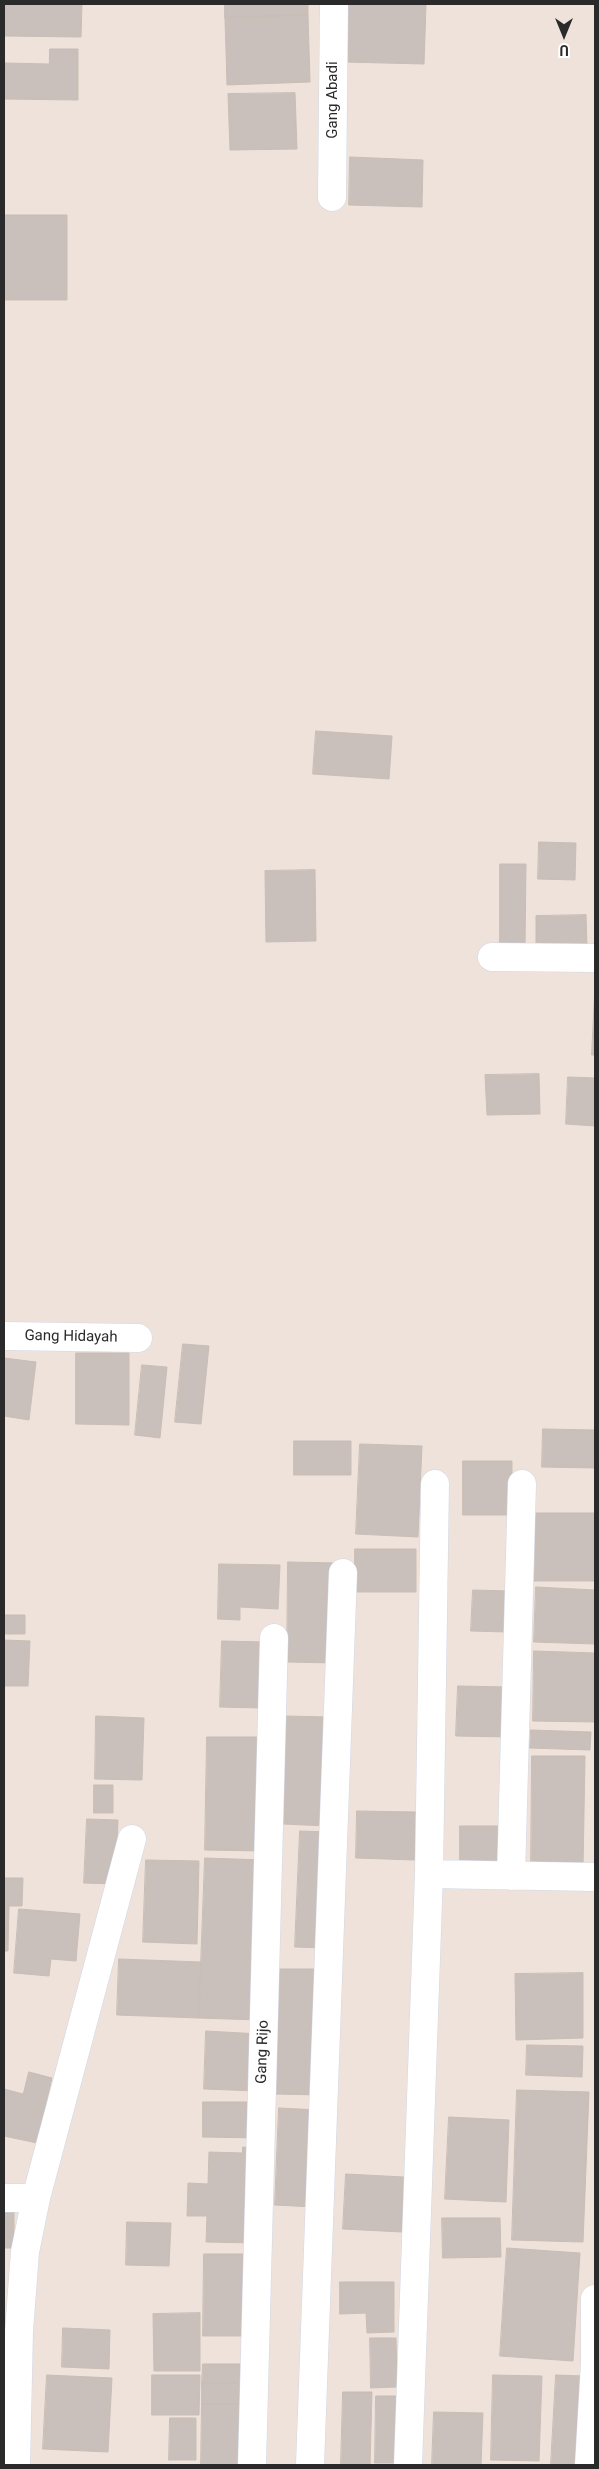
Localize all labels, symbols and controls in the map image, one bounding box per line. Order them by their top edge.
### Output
north arrow [539,10,589,60]
text: U [559,42,569,58]
street label: Gang Abadi [324,61,342,139]
street label: Gang Hidayah [24,1327,118,1347]
street label: Gang Rijo [253,2020,273,2084]

